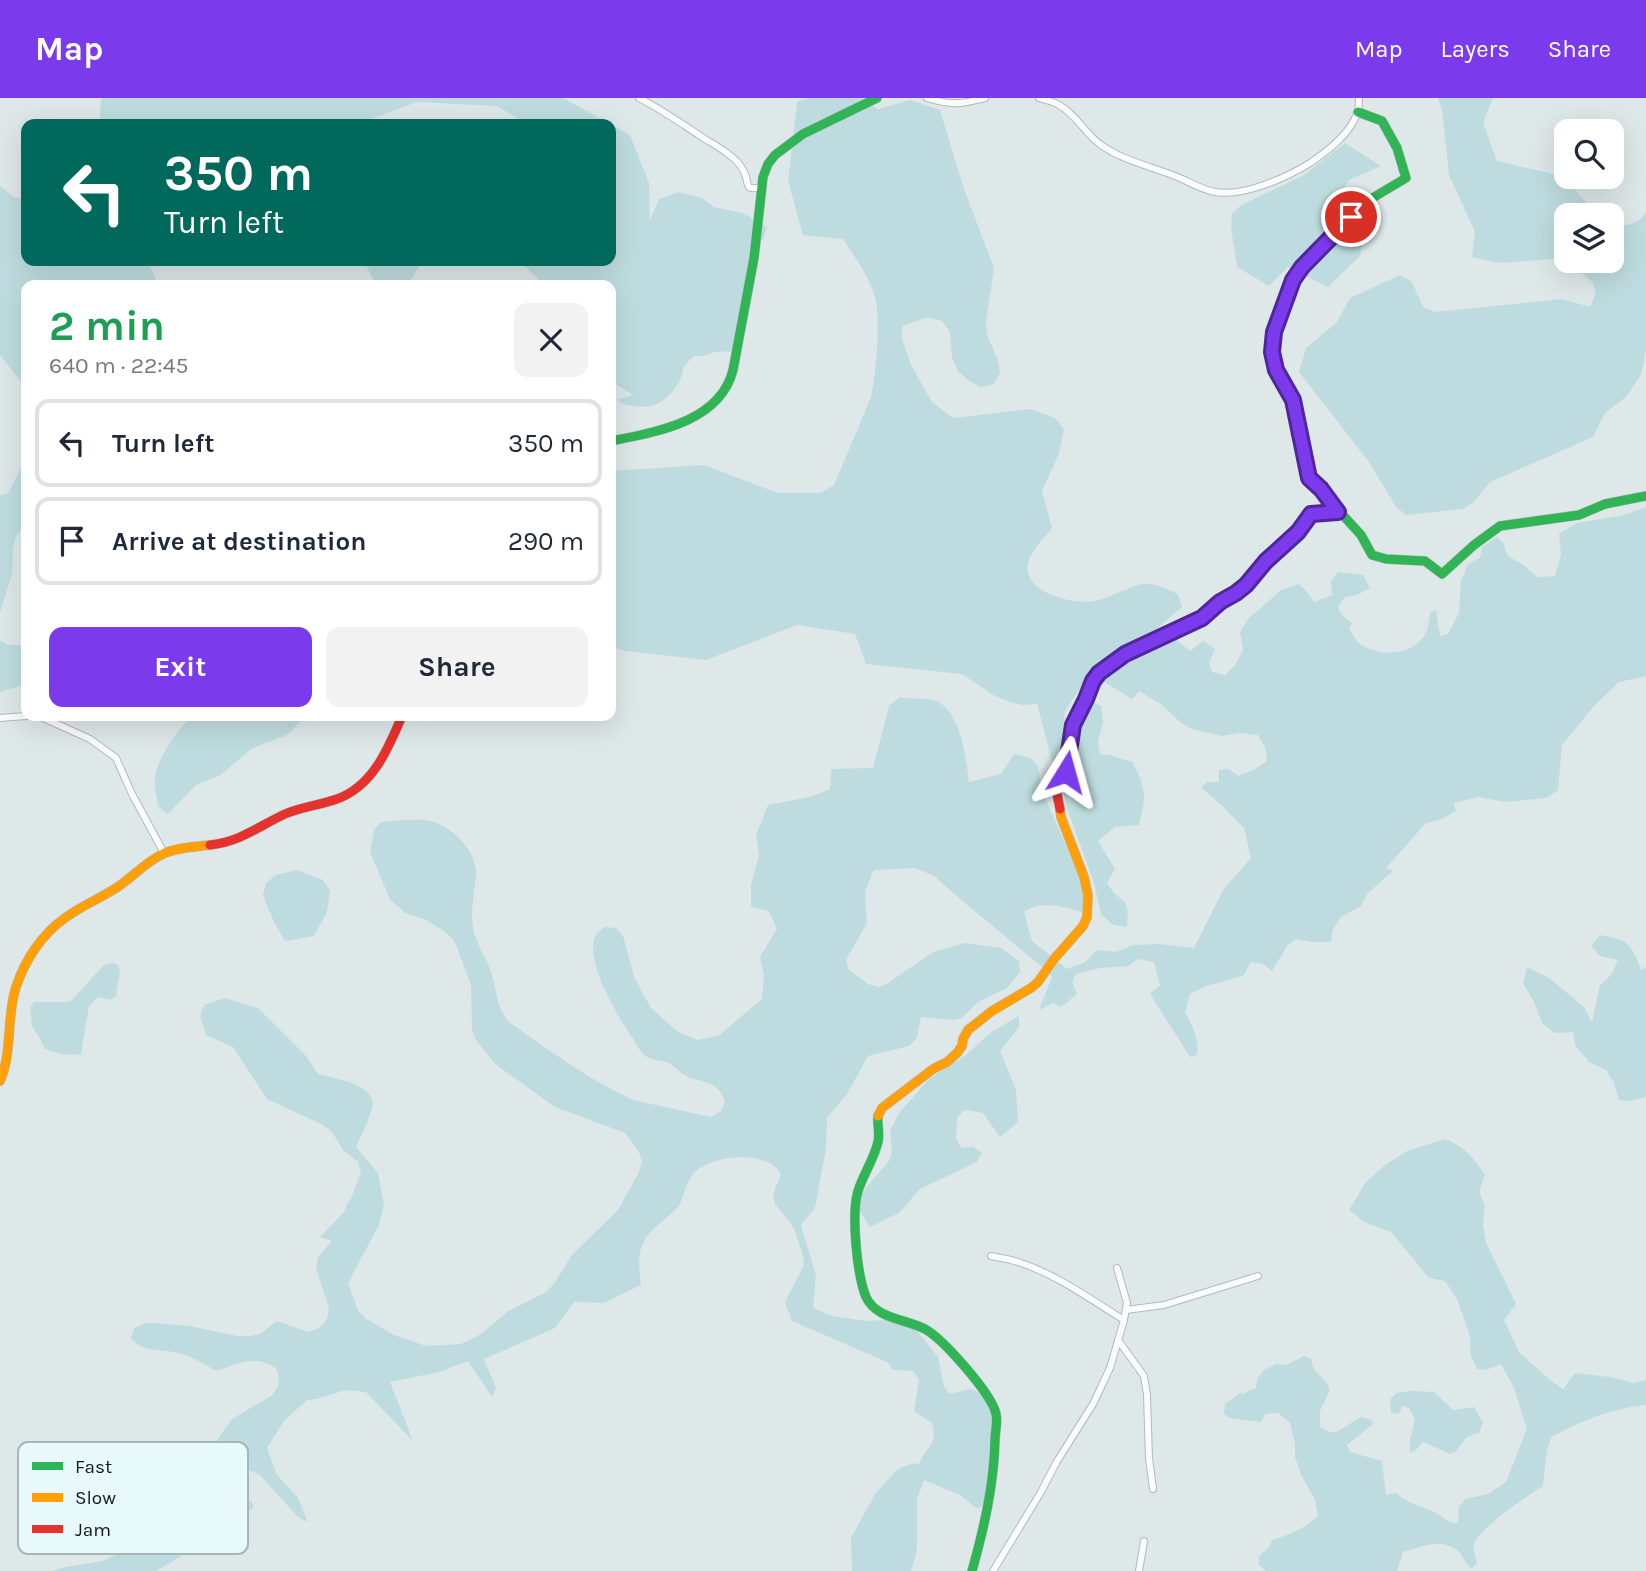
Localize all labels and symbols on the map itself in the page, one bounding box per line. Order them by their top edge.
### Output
pin [1321,187,1381,247]
position arrow [1029,735,1103,809]
legend [18,1442,248,1554]
text: Fast [75,1456,112,1478]
text: Slow [75,1487,116,1509]
text: Jam [75,1519,111,1541]

